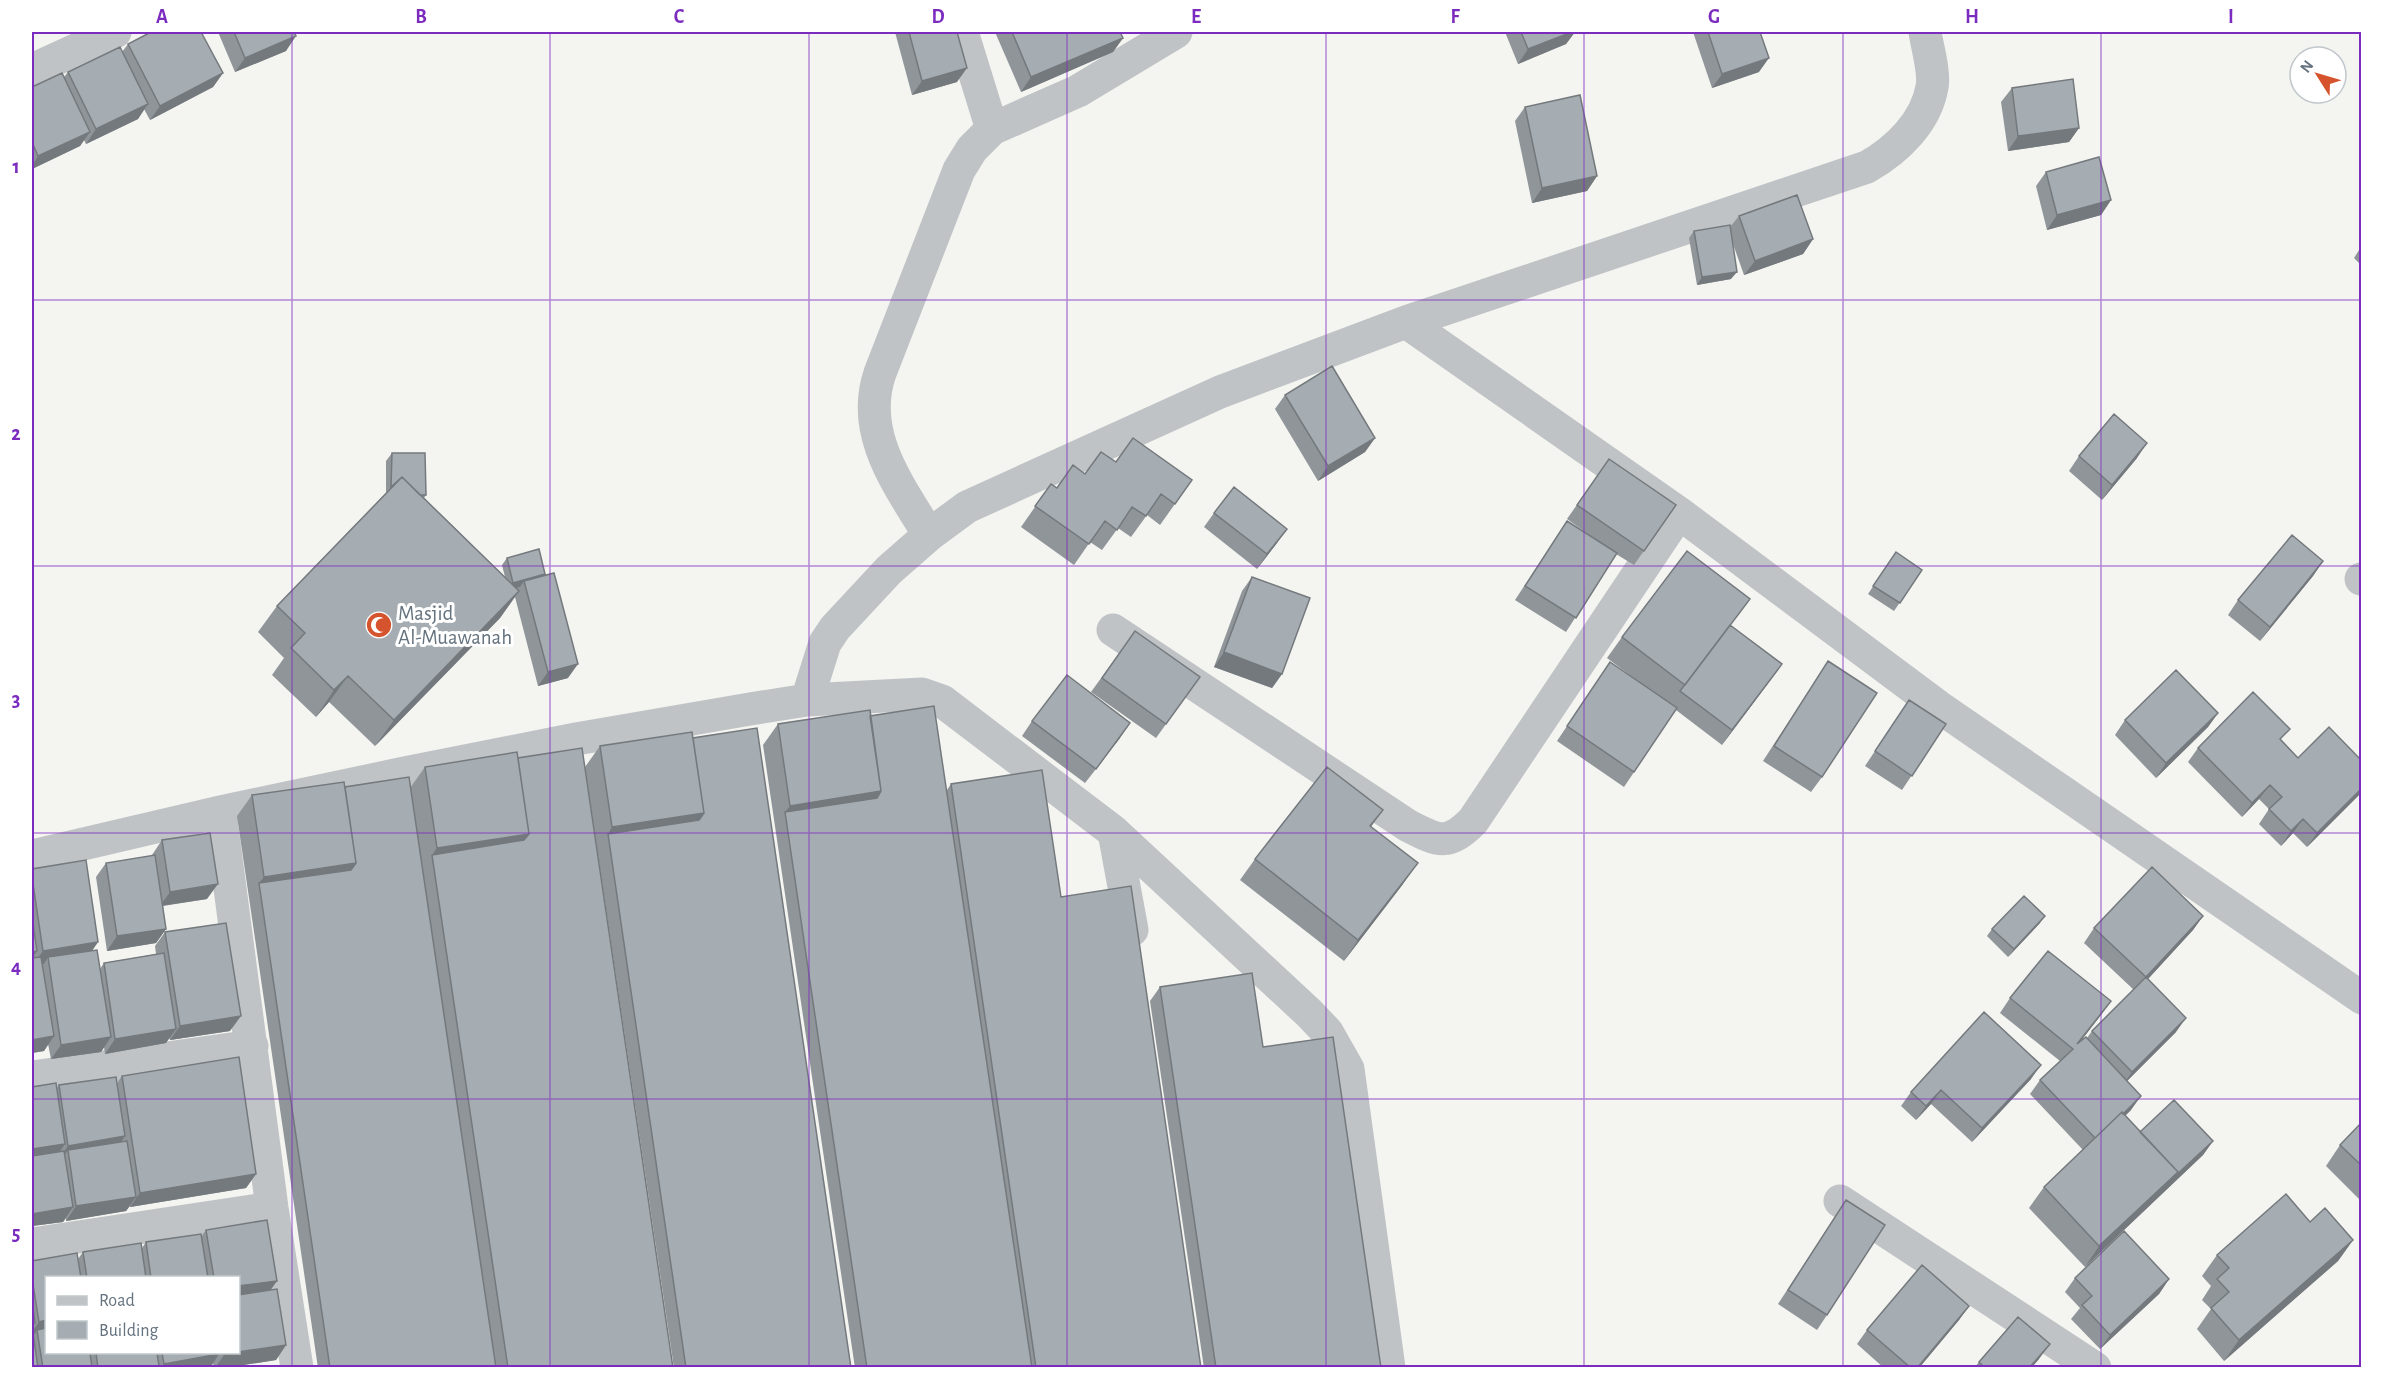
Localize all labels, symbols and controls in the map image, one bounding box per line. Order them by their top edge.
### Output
text: A [156,7,168,27]
text: B [415,7,427,27]
text: C [674,7,685,27]
text: D [931,7,945,27]
text: E [1191,7,1201,27]
text: F [1450,7,1460,27]
text: G [1708,7,1720,27]
text: H [1965,7,1979,27]
text: I [2228,7,2234,27]
north arrow [2288,45,2348,105]
text: N [2297,57,2317,76]
text: 1 [12,157,20,177]
text: 2 [11,424,21,444]
place label: Masjid Al-Muawanah [398,603,512,648]
mosque icon: Masjid Al-Muawanah [364,610,394,640]
text: 3 [12,690,20,710]
text: 4 [11,957,21,977]
text: 5 [12,1224,20,1244]
legend [45,1276,240,1354]
text: Road [99,1292,135,1310]
text: Building [99,1322,159,1340]

